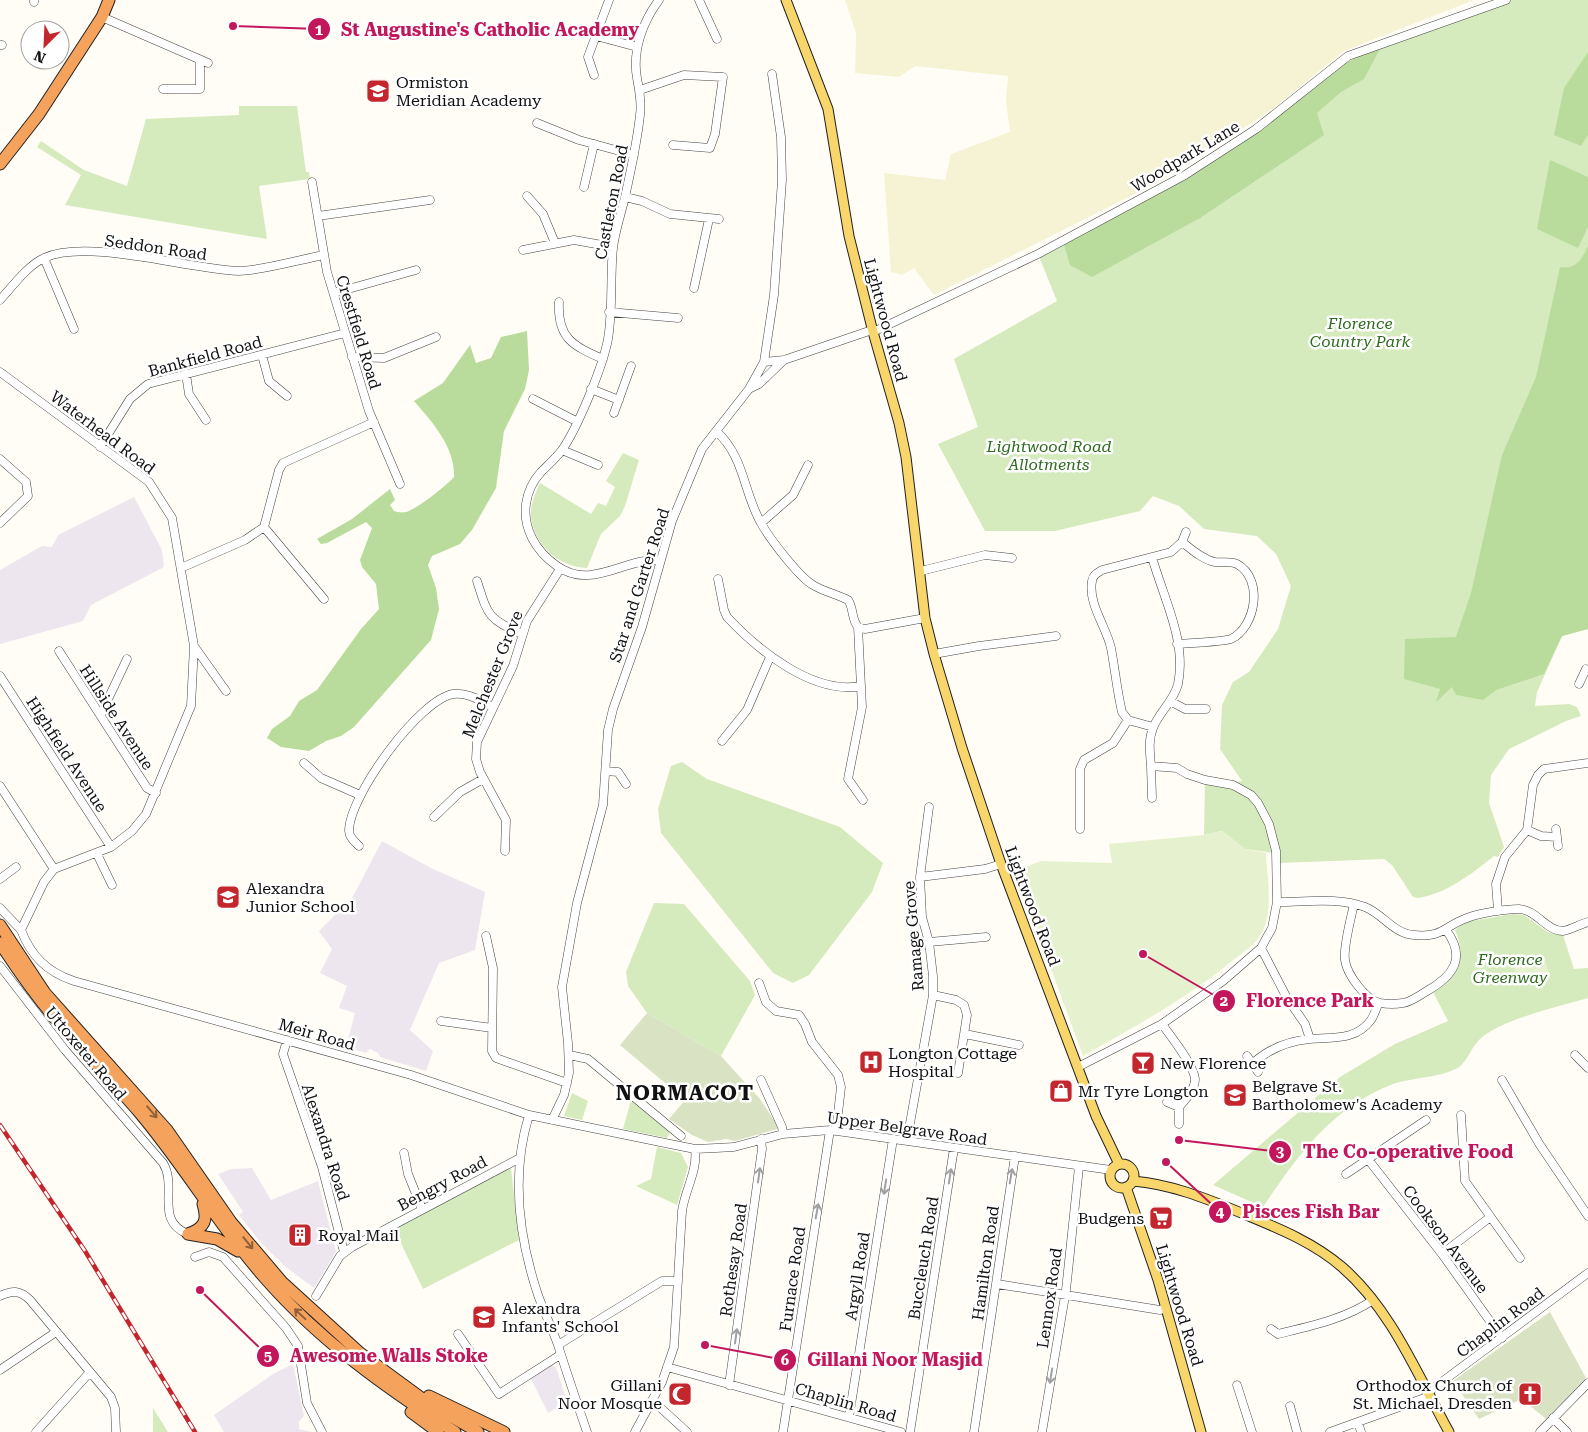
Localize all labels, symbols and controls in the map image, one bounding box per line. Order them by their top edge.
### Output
callout: St Augustine's Catholic Academy [306,13,649,46]
text: St Augustine's Catholic Academy [341,19,639,40]
north arrow [20,20,70,70]
text: 1 [315,21,324,39]
text: N [31,47,48,66]
place label: Ormiston Meridian Academy [396,73,542,110]
school or university icon: Ormiston Meridian Academy [365,78,391,104]
street label: Woodpark Lane [1128,116,1243,196]
street label: Castleton Road [591,143,632,261]
street label: Seddon Road [104,231,208,264]
street label: Lightwood Road [860,256,911,384]
street label: Crestfield Road [332,273,385,391]
park label: Florence Country Park [1310,314,1411,351]
street label: Bankfield Road [146,332,264,381]
street label: Waterhead Road [46,387,159,478]
park label: Lightwood Road Allotments [986,437,1111,474]
street label: Star and Garter Road [606,506,673,665]
street label: Melchester Grove [458,608,527,741]
street label: Hillside Avenue [76,661,158,774]
street label: Highfield Avenue [22,693,111,816]
street label: Lightwood Road [1001,844,1064,969]
place label: Alexandra Junior School [246,879,355,916]
street label: Ramage Grove [899,880,928,992]
school or university icon: Alexandra Junior School [215,884,241,910]
park label: Florence Greenway [1473,950,1548,987]
callout: Florence Park [1211,984,1385,1017]
text: Florence Park [1246,990,1375,1011]
text: 2 [1220,992,1228,1010]
street label: Uttoxeter Road [41,1003,130,1104]
street label: Meir Road [276,1014,357,1054]
place label: Longton Cottage Hospital [888,1044,1017,1081]
hospital icon: Longton Cottage Hospital [858,1049,884,1075]
bar icon: New Florence [1130,1050,1156,1076]
place label: New Florence [1160,1054,1266,1073]
place label: Belgrave St. Bartholomew's Academy [1252,1077,1443,1114]
shop icon: Mr Tyre Longton [1048,1078,1074,1104]
street label: Alexandra Road [298,1081,353,1203]
district label: NORMACOT [616,1081,754,1105]
place label: Mr Tyre Longton [1078,1082,1209,1101]
school or university icon: Belgrave St. Bartholomew's Academy [1222,1082,1248,1108]
one-way arrow [146,1105,157,1118]
street label: Upper Belgrave Road [825,1108,989,1149]
callout: The Co-operative Food [1268,1135,1523,1168]
text: The Co-operative Food [1303,1141,1513,1162]
text: 3 [1276,1143,1285,1161]
street label: Bengry Road [394,1152,490,1215]
one-way arrow [754,1168,764,1184]
one-way arrow [1007,1168,1017,1184]
one-way arrow [945,1169,955,1185]
one-way arrow [880,1178,890,1194]
street label: Cookson Avenue [1399,1182,1493,1297]
street label: Buccleuch Road [904,1195,943,1321]
callout: Pisces Fish Bar [1208,1195,1390,1228]
text: Pisces Fish Bar [1242,1201,1380,1222]
street label: Rothesay Road [716,1202,751,1318]
one-way arrow [812,1203,822,1219]
text: 4 [1216,1203,1225,1221]
street label: Hamilton Road [968,1204,1003,1322]
supermarket icon: Budgens [1148,1205,1174,1231]
place label: Budgens [1078,1209,1144,1228]
building icon: Royal Mail [287,1222,313,1248]
street label: Furnace Road [776,1225,809,1333]
place label: Royal Mail [318,1226,399,1245]
street label: Argyll Road [841,1230,874,1322]
one-way arrow [243,1236,254,1249]
street label: Lightwood Road [1152,1242,1207,1369]
street label: Lennox Road [1033,1246,1066,1350]
street label: Chaplin Road [1453,1283,1548,1361]
place label: Alexandra Infants' School [502,1299,619,1336]
school or university icon: Alexandra Infants' School [471,1304,497,1330]
one-way arrow [293,1308,306,1320]
one-way arrow [731,1329,741,1345]
callout: Awesome Walls Stoke [255,1339,498,1372]
callout: Gillani Noor Masjid [773,1343,993,1376]
text: Awesome Walls Stoke [290,1345,488,1366]
text: 5 [264,1347,272,1365]
text: Gillani Noor Masjid [807,1349,983,1370]
text: 6 [781,1351,790,1369]
one-way arrow [1045,1367,1055,1383]
place label: Gillani Noor Mosque [558,1376,662,1413]
place label: Orthodox Church of St. Michael, Dresden [1353,1376,1513,1413]
street label: Chaplin Road [793,1379,899,1426]
mosque icon: Gillani Noor Mosque [667,1381,693,1407]
church icon: Orthodox Church of St. Michael, Dresden [1517,1381,1543,1407]

